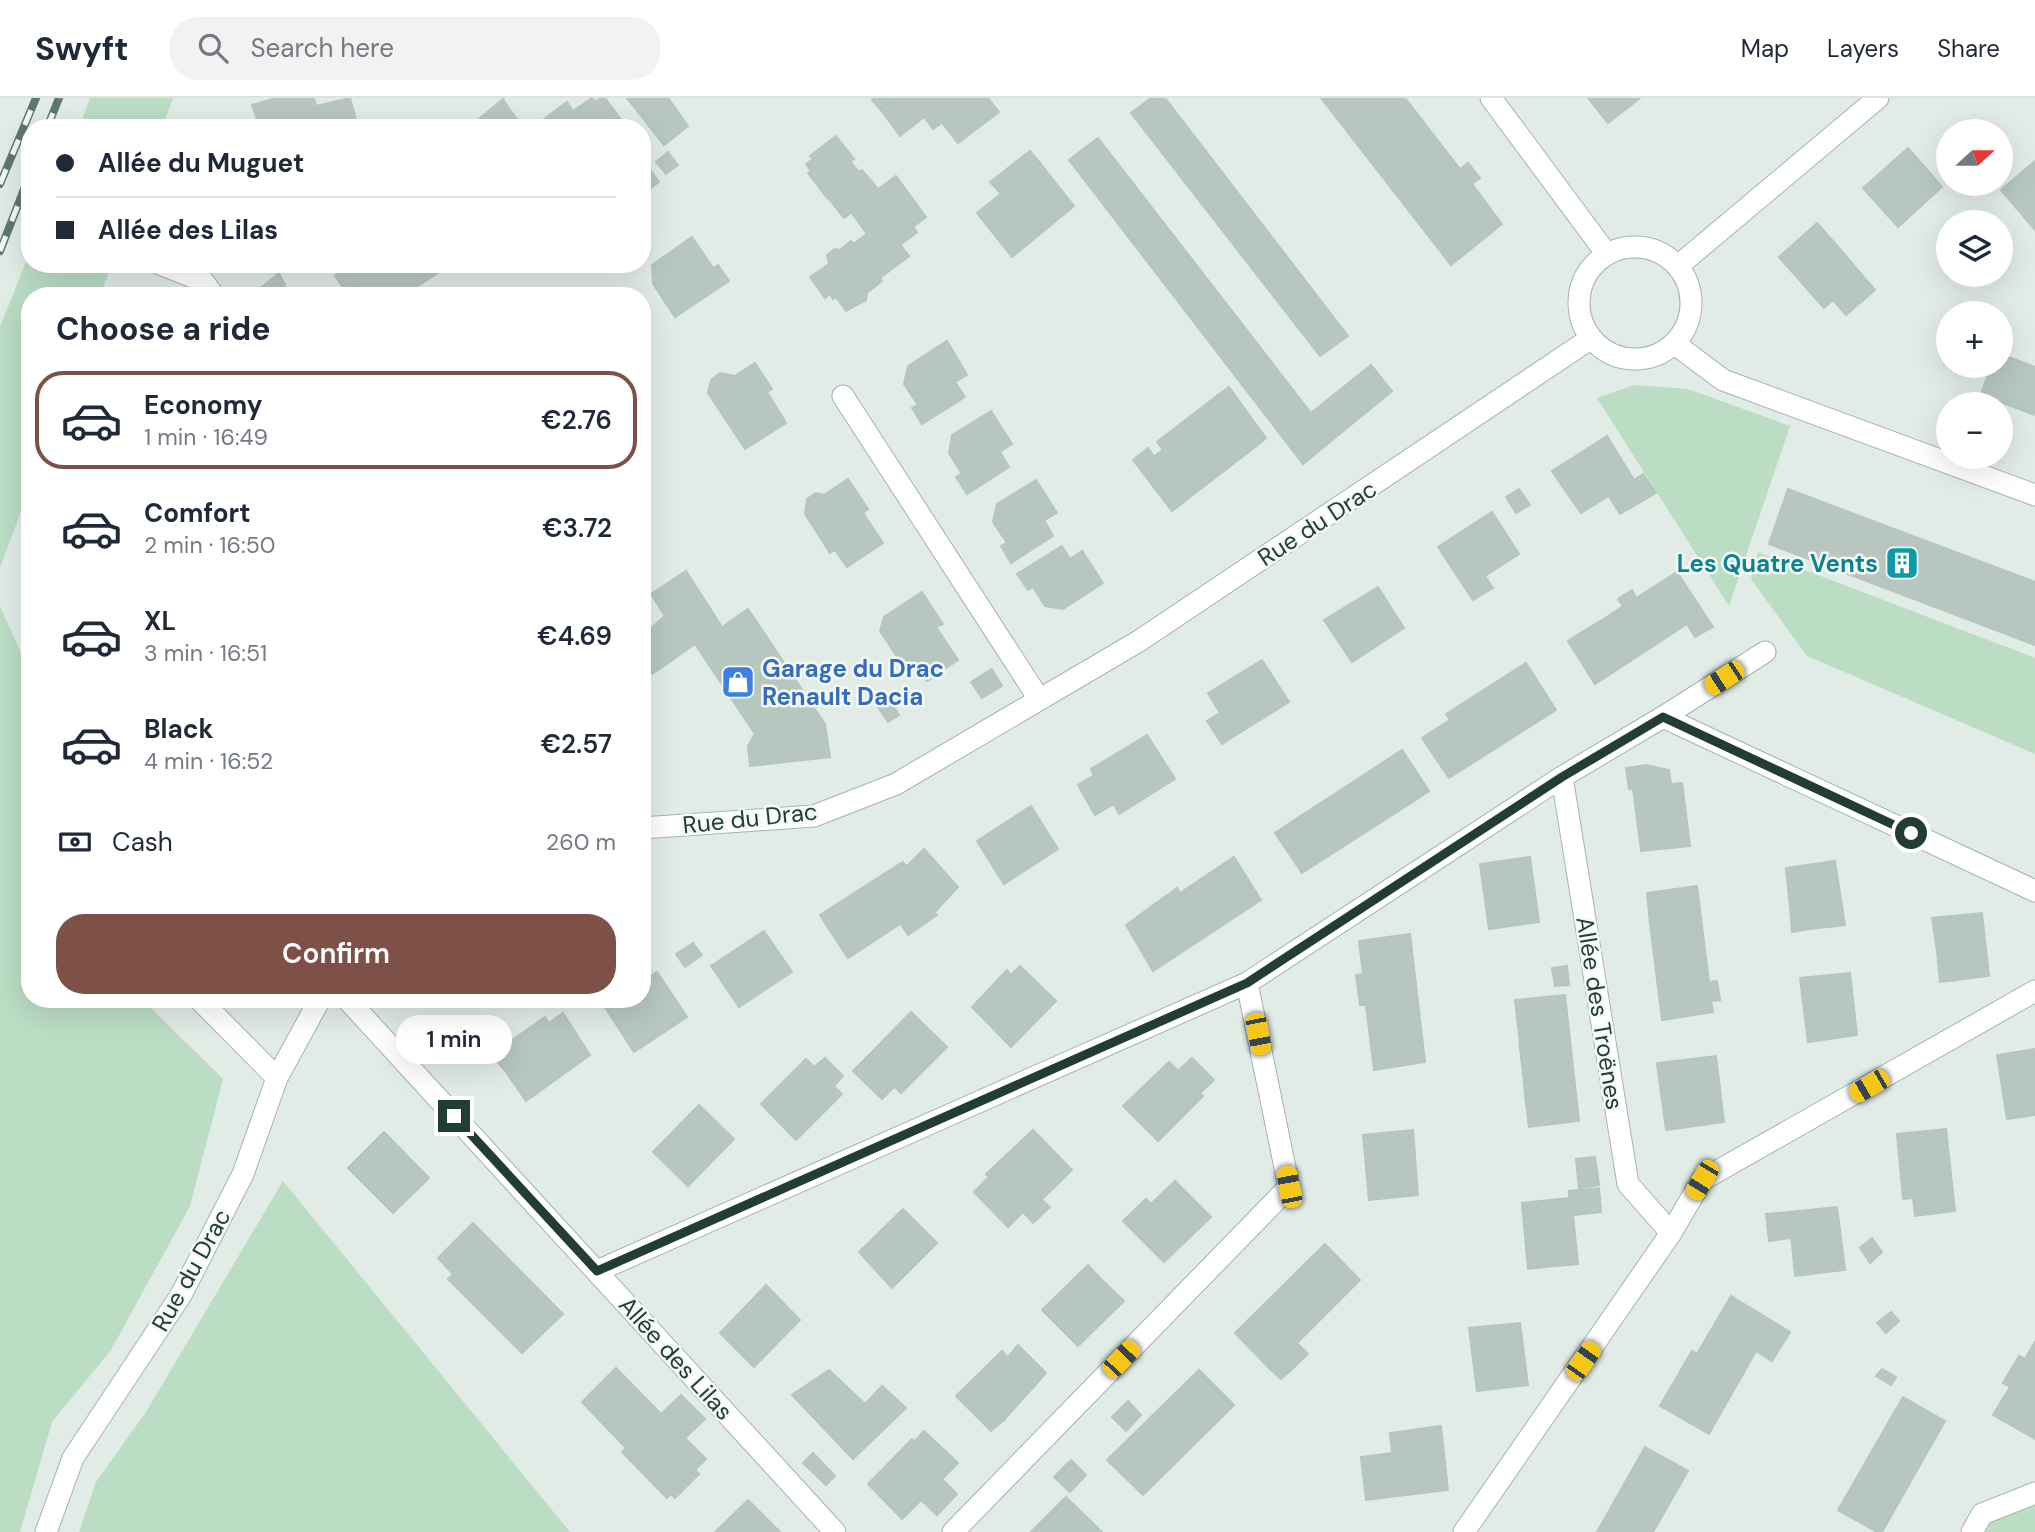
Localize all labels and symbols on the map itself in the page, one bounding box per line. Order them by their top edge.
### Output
north arrow [1936,119,2012,196]
street label: Rue du Drac [1252,473,1382,573]
building icon: Les Quatre Vents [1883,544,1921,582]
place label: Les Quatre Vents [1677,548,1878,579]
place label: Garage du Drac Renault Dacia [762,653,944,712]
car [1701,658,1748,698]
shop icon: Garage du Drac Renault Dacia [719,663,757,701]
street label: Rue du Drac [681,796,819,840]
route start [1895,817,1927,849]
street label: Allée des Troënes [1569,914,1631,1112]
car [1244,1011,1273,1057]
callout: 1 min [396,1014,512,1063]
car [1846,1066,1893,1106]
route end [438,1100,470,1132]
car [1683,1157,1722,1203]
car [1275,1164,1304,1210]
street label: Rue du Drac [145,1203,237,1337]
street label: Allée des Lilas [612,1290,740,1426]
car [1099,1337,1144,1381]
car [1563,1338,1604,1384]

